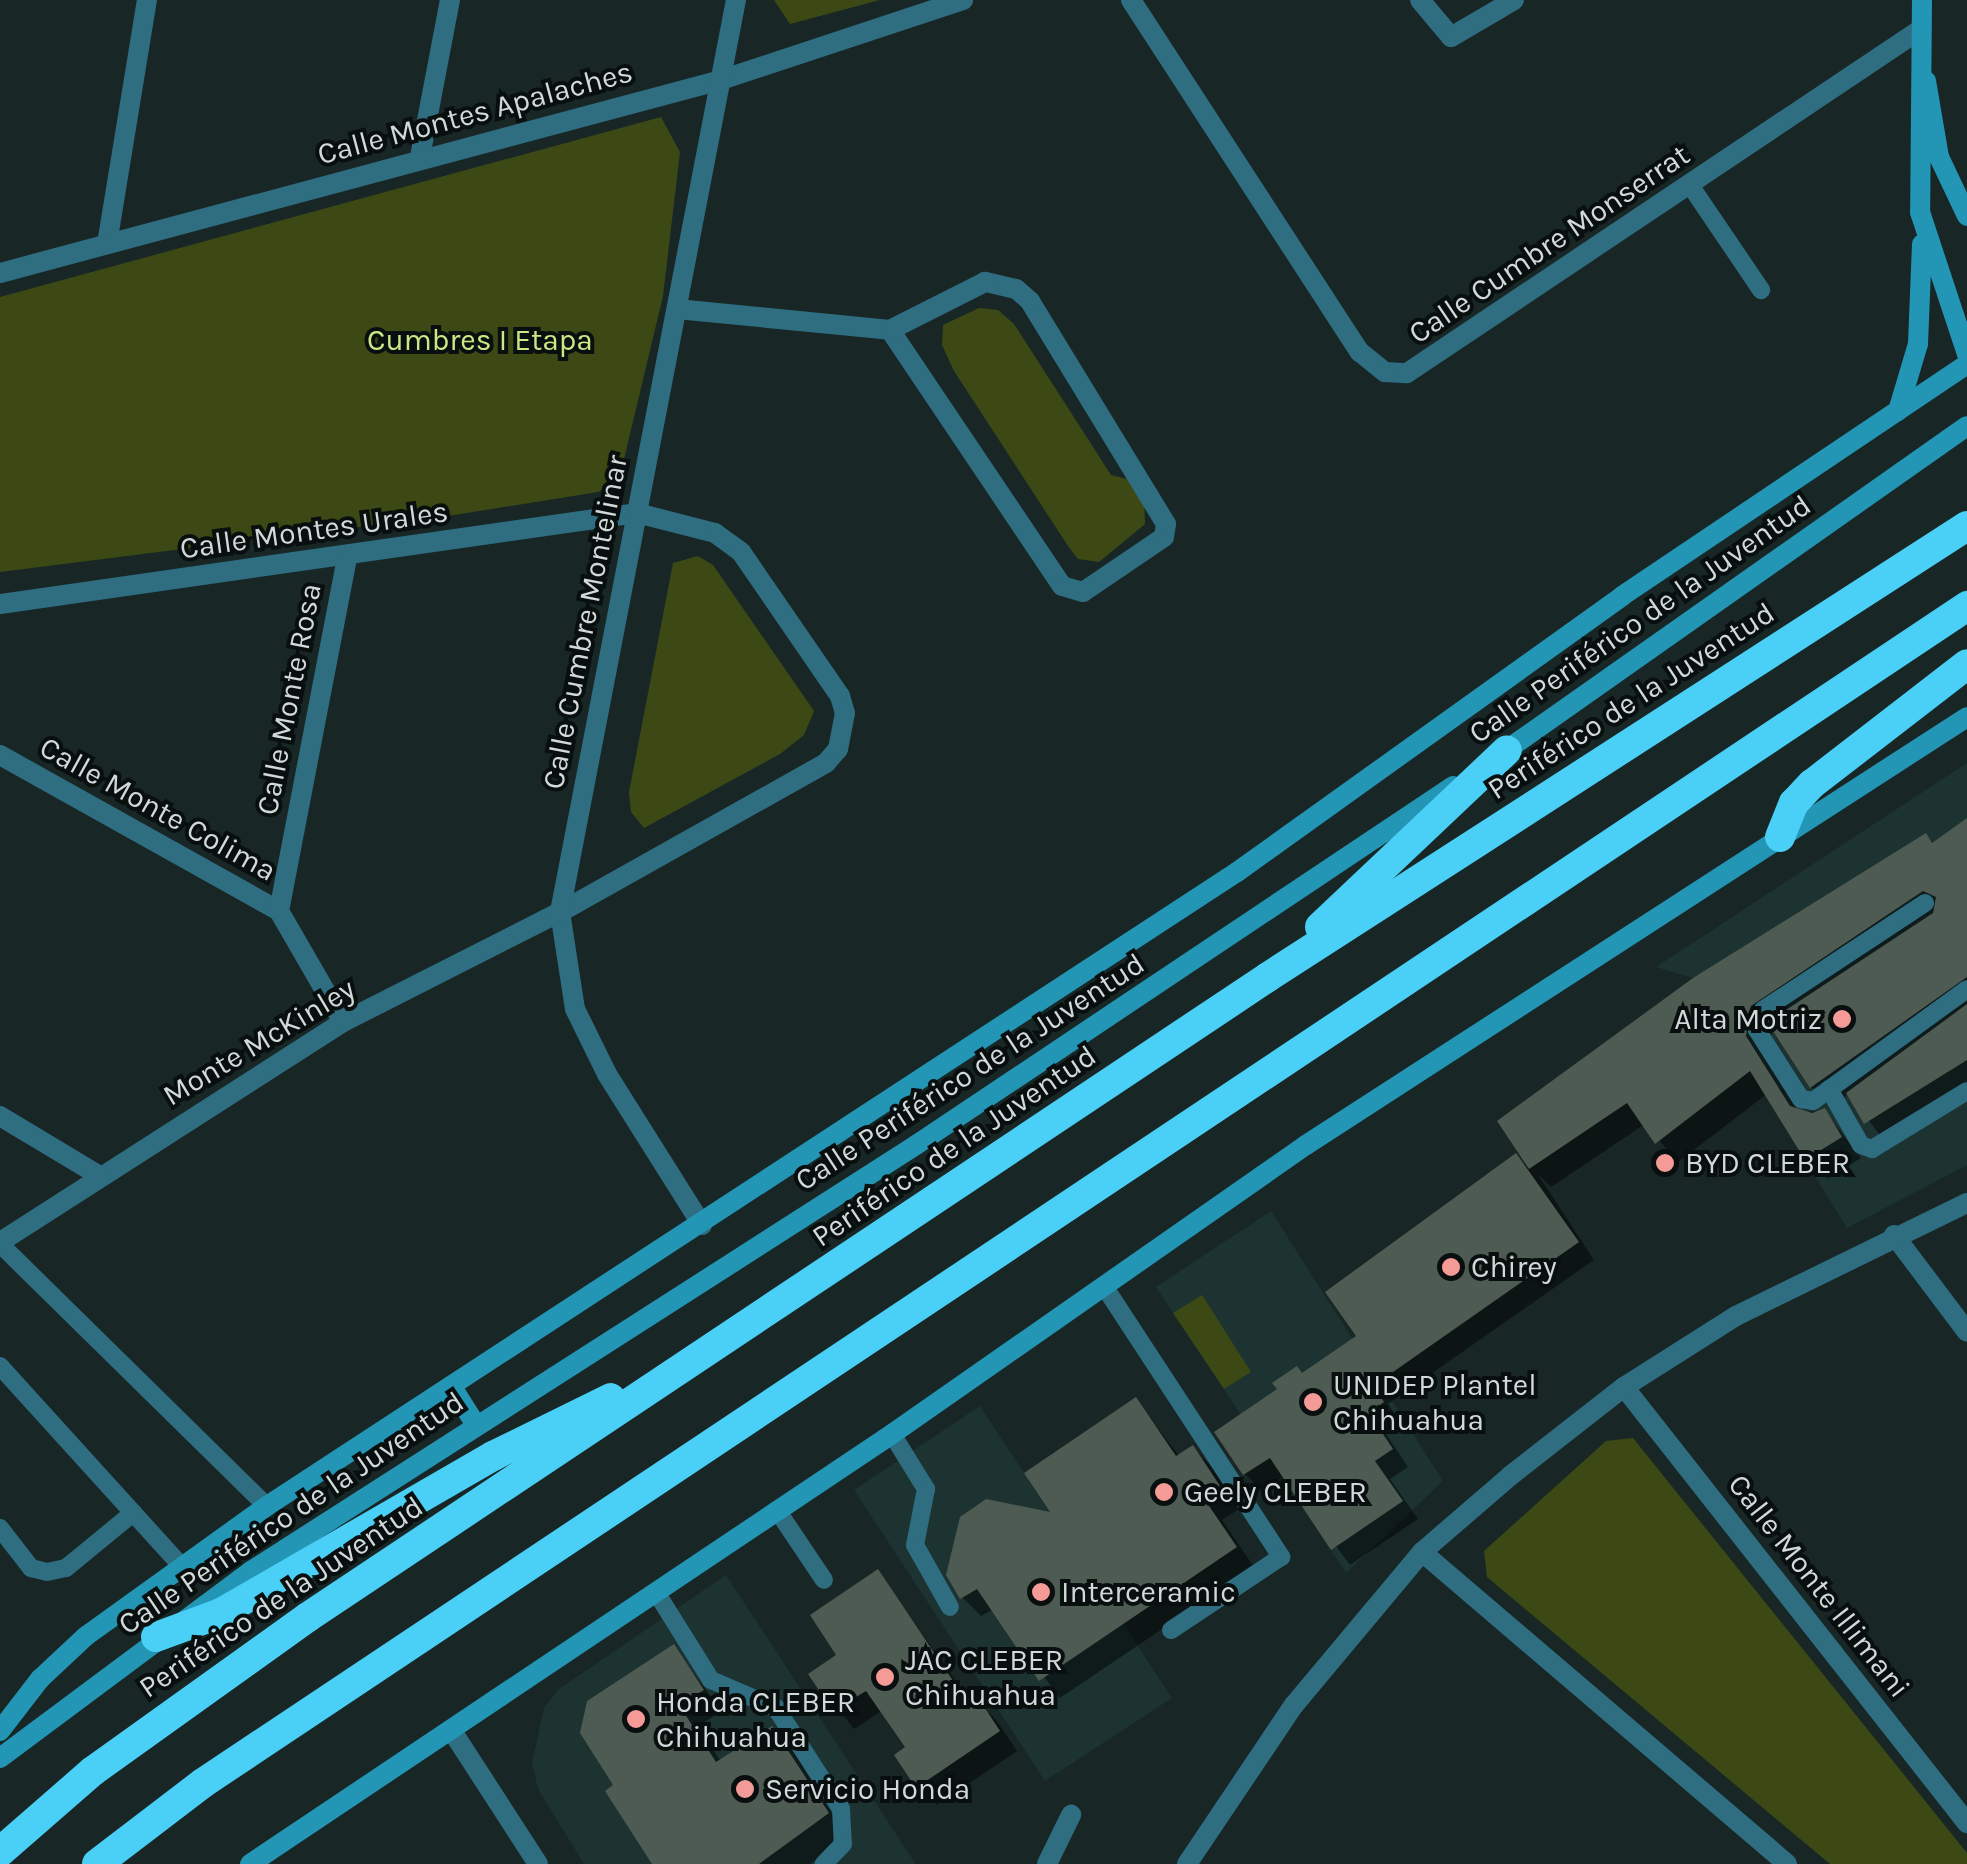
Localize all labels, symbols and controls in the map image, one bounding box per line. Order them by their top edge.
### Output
street label: Calle Montes Apalaches [314,54,636,172]
street label: Calle Cumbre Monserrat [1402,137,1696,351]
park label: Cumbres I Etapa [367,322,593,358]
street label: Calle Cumbre Montelinar [535,452,635,792]
street label: Calle Periférico de la Juventud [1462,487,1818,751]
street label: Calle Montes Urales [178,493,450,567]
street label: Calle Monte Rosa [249,580,329,818]
street label: Periférico de la Juventud [1481,595,1781,807]
street label: Calle Monte Colima [34,729,282,889]
street label: Calle Periférico de la Juventud [789,946,1151,1198]
street label: Monte McKinley [156,971,362,1113]
place label: Alta Motriz [1674,1001,1822,1037]
marker: Alta Motriz [1831,1008,1853,1030]
street label: Periférico de la Juventud [805,1038,1103,1254]
place label: BYD CLEBER [1685,1145,1850,1181]
marker: BYD CLEBER [1654,1152,1676,1174]
place label: Chirey [1471,1249,1557,1285]
marker: Chirey [1440,1256,1462,1278]
place label: UNIDEP Plantel Chihuahua [1333,1367,1537,1438]
street label: Calle Periférico de la Juventud [111,1384,471,1642]
marker: UNIDEP Plantel Chihuahua [1302,1391,1324,1413]
street label: Calle Monte Illimani [1721,1467,1917,1705]
place label: Geely CLEBER [1184,1474,1367,1510]
marker: Geely CLEBER [1153,1481,1175,1503]
street label: Periférico de la Juventud [132,1489,430,1705]
place label: Interceramic [1061,1574,1236,1610]
marker: Interceramic [1030,1581,1052,1603]
place label: JAC CLEBER Chihuahua [905,1642,1063,1712]
marker: JAC CLEBER Chihuahua [874,1666,896,1688]
place label: Honda CLEBER Chihuahua [656,1684,855,1754]
marker: Honda CLEBER Chihuahua [625,1708,647,1730]
place label: Servicio Honda [765,1771,970,1807]
marker: Servicio Honda [734,1778,756,1800]

